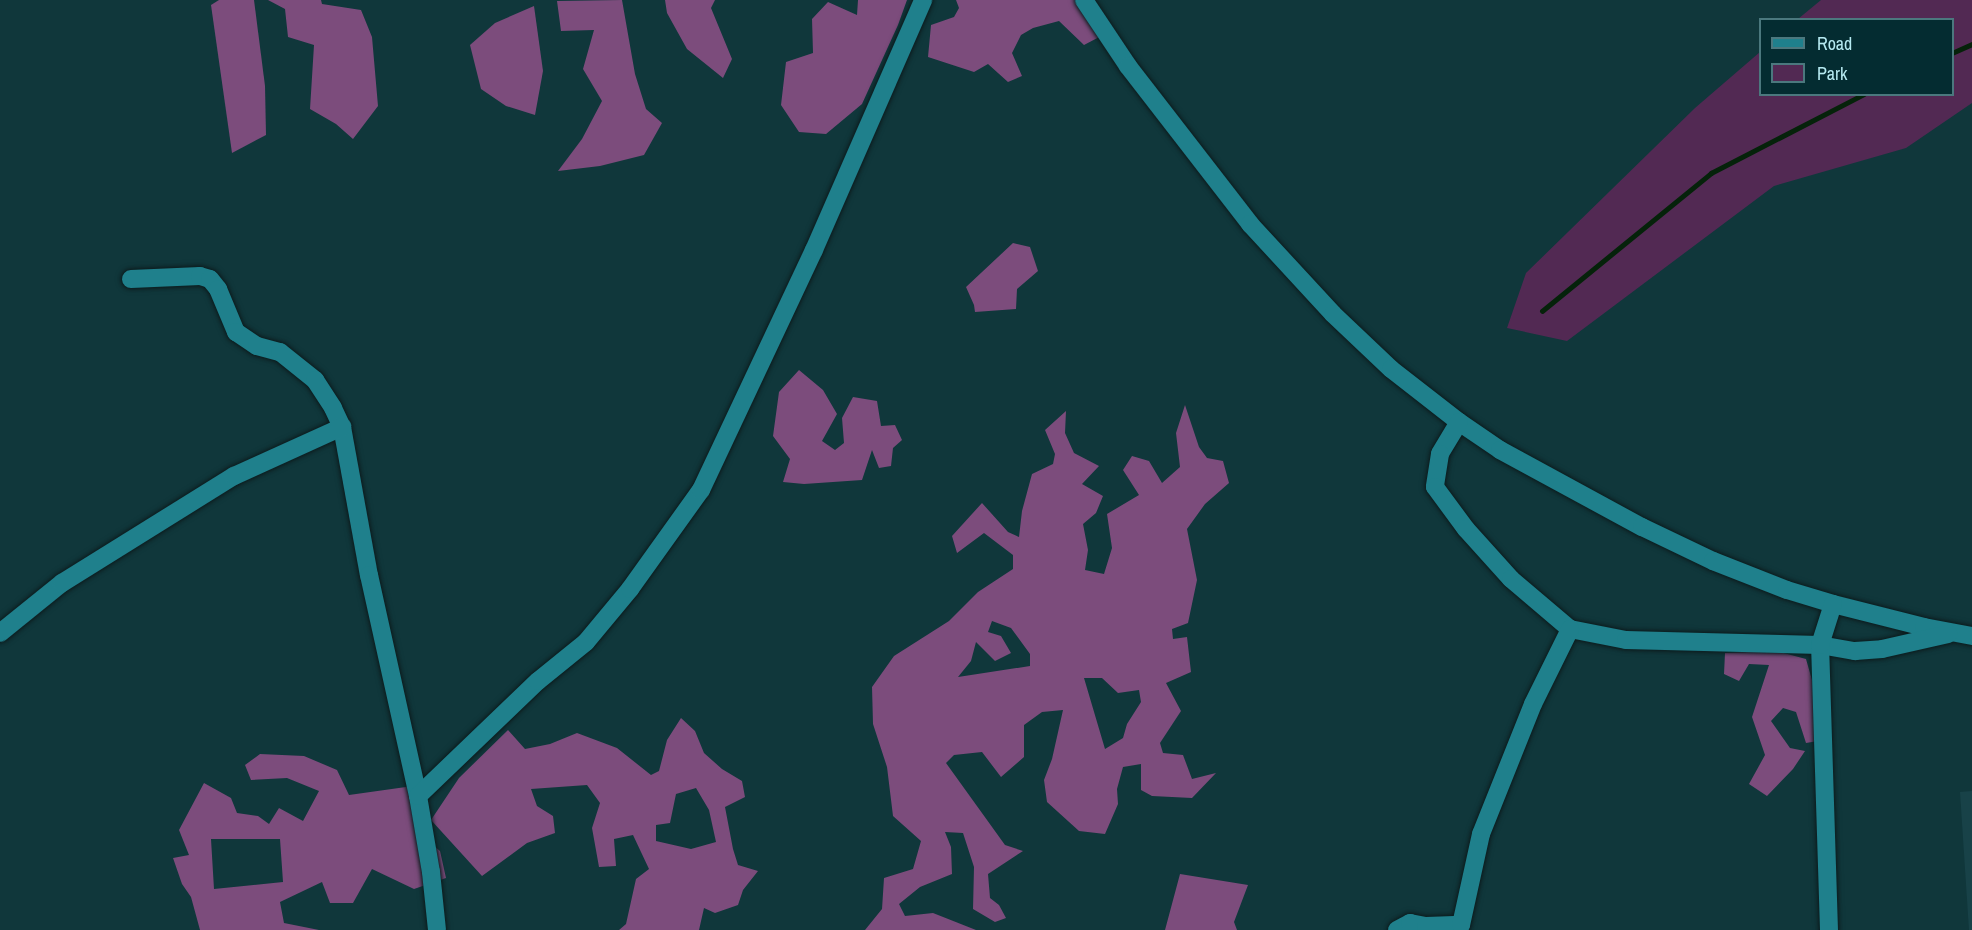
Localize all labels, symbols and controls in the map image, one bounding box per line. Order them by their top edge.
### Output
legend [1759,18,1954,96]
text: Road [1817,31,1852,56]
text: Park [1817,61,1847,86]

